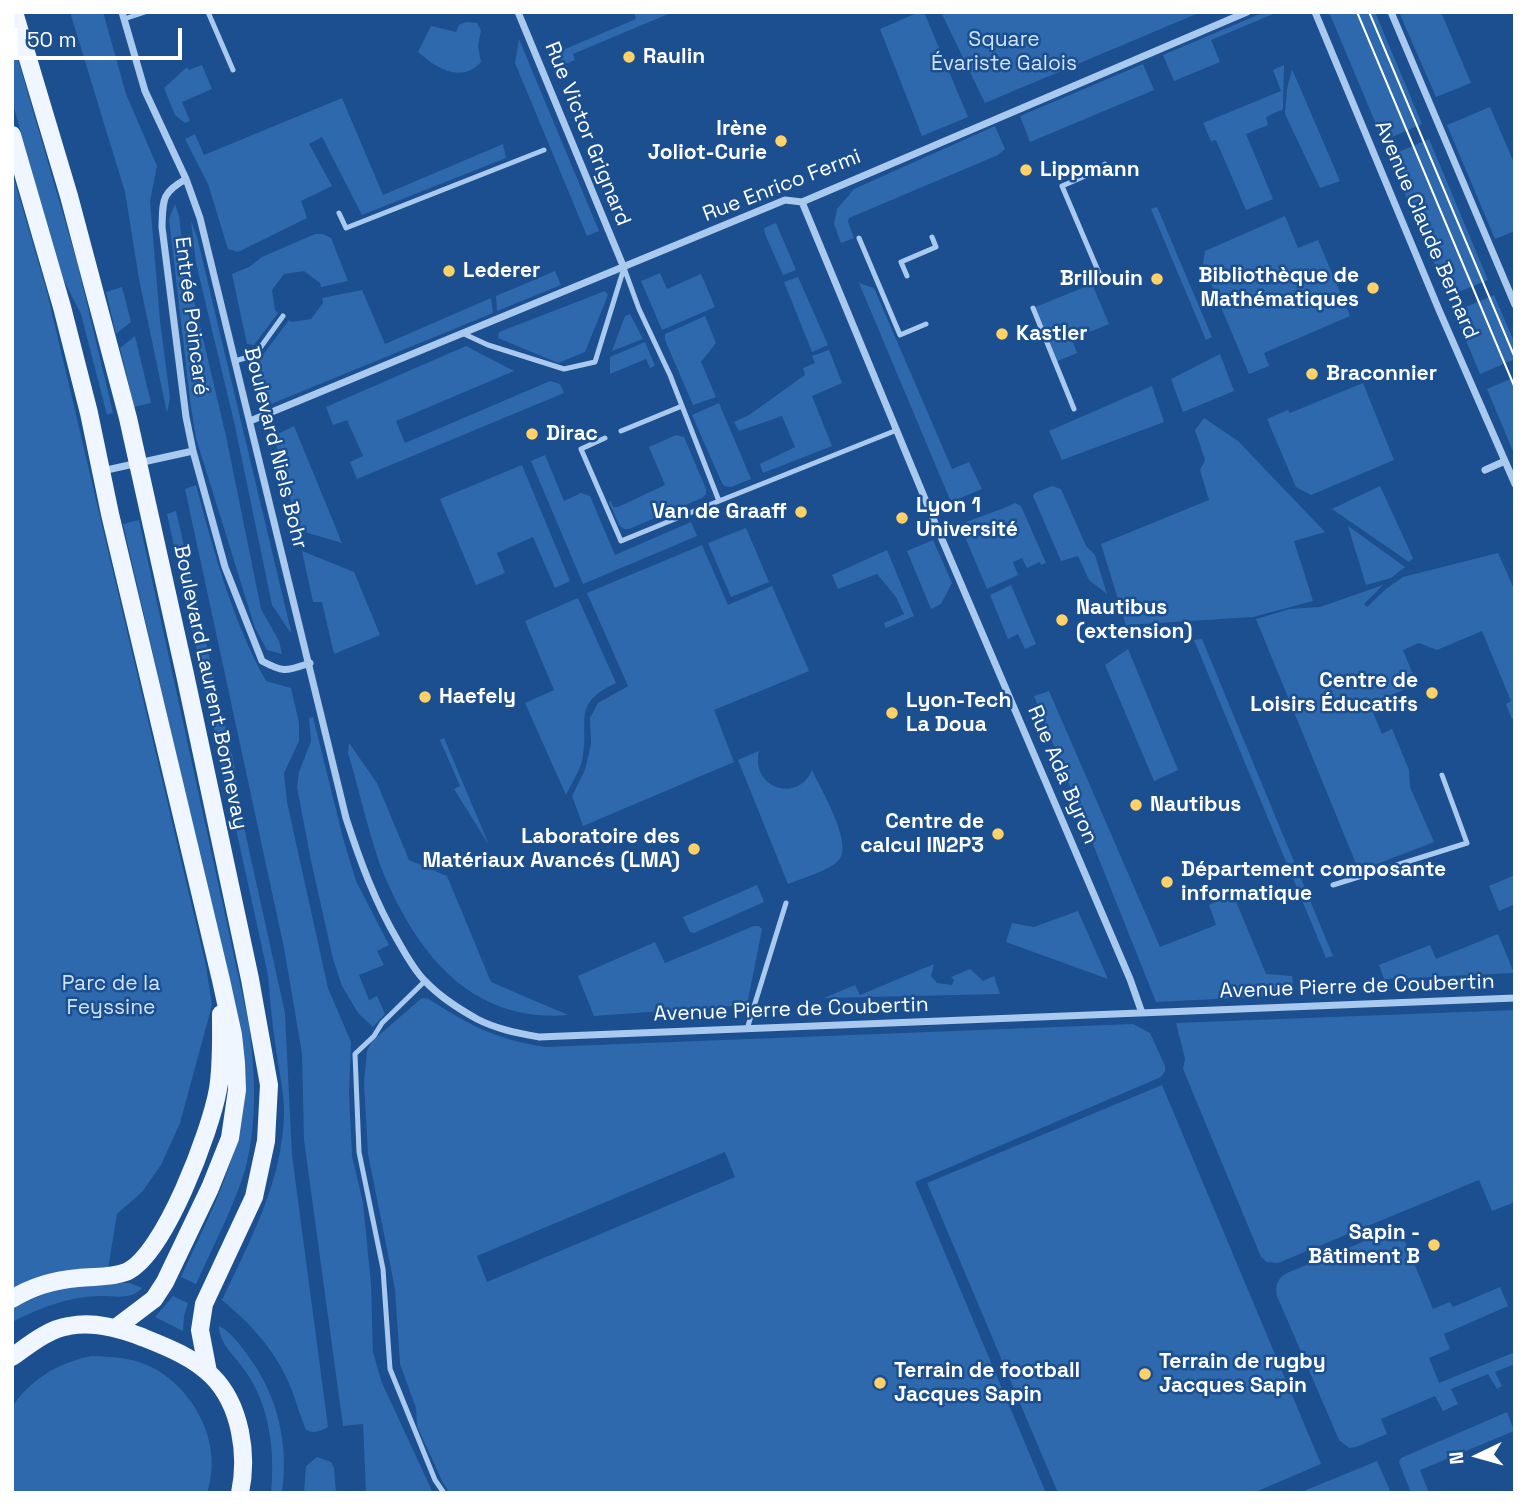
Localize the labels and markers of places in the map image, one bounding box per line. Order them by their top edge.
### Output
place label: Raulin [643,44,705,70]
marker: Raulin [621,49,637,65]
place label: Irène Joliot-Curie [648,116,767,166]
marker: Irène Joliot-Curie [773,133,789,149]
place label: Lippmann [1040,157,1140,183]
marker: Lippmann [1018,162,1034,178]
place label: Lederer [463,258,540,284]
marker: Lederer [441,263,457,279]
place label: Bibliothèque de Mathématiques [1198,263,1359,313]
place label: Brillouin [1060,266,1143,292]
marker: Brillouin [1149,271,1165,287]
marker: Bibliothèque de Mathématiques [1365,280,1381,296]
place label: Kastler [1016,321,1088,347]
marker: Kastler [994,326,1010,342]
place label: Braconnier [1326,361,1437,387]
marker: Braconnier [1304,366,1320,382]
place label: Dirac [546,421,598,447]
marker: Dirac [524,426,540,442]
place label: Lyon 1 Université [916,493,1018,543]
place label: Van de Graaff [652,499,787,525]
marker: Van de Graaff [793,504,809,520]
marker: Lyon 1 Université [894,510,910,526]
place label: Nautibus (extension) [1076,595,1192,645]
marker: Nautibus (extension) [1054,612,1070,628]
place label: Centre de Loisirs Éducatifs [1250,668,1418,718]
place label: Haefely [439,684,516,710]
marker: Centre de Loisirs Éducatifs [1424,685,1440,701]
place label: Lyon-Tech La Doua [906,688,1011,738]
marker: Haefely [417,689,433,705]
marker: Lyon-Tech La Doua [884,705,900,721]
place label: Nautibus [1150,792,1241,818]
marker: Nautibus [1128,797,1144,813]
place label: Centre de calcul IN2P3 [860,809,984,859]
place label: Laboratoire des Matériaux Avancés (LMA) [423,824,680,874]
marker: Centre de calcul IN2P3 [990,826,1006,842]
marker: Laboratoire des Matériaux Avancés (LMA) [686,841,702,857]
place label: Département composante informatique [1181,857,1446,907]
marker: Département composante informatique [1159,874,1175,890]
place label: Sapin - Bâtiment B [1308,1220,1420,1270]
marker: Sapin - Bâtiment B [1426,1237,1442,1253]
place label: Terrain de rugby Jacques Sapin [1159,1349,1326,1399]
place label: Terrain de football Jacques Sapin [894,1358,1080,1408]
marker: Terrain de rugby Jacques Sapin [1137,1366,1153,1382]
marker: Terrain de football Jacques Sapin [872,1375,888,1391]

